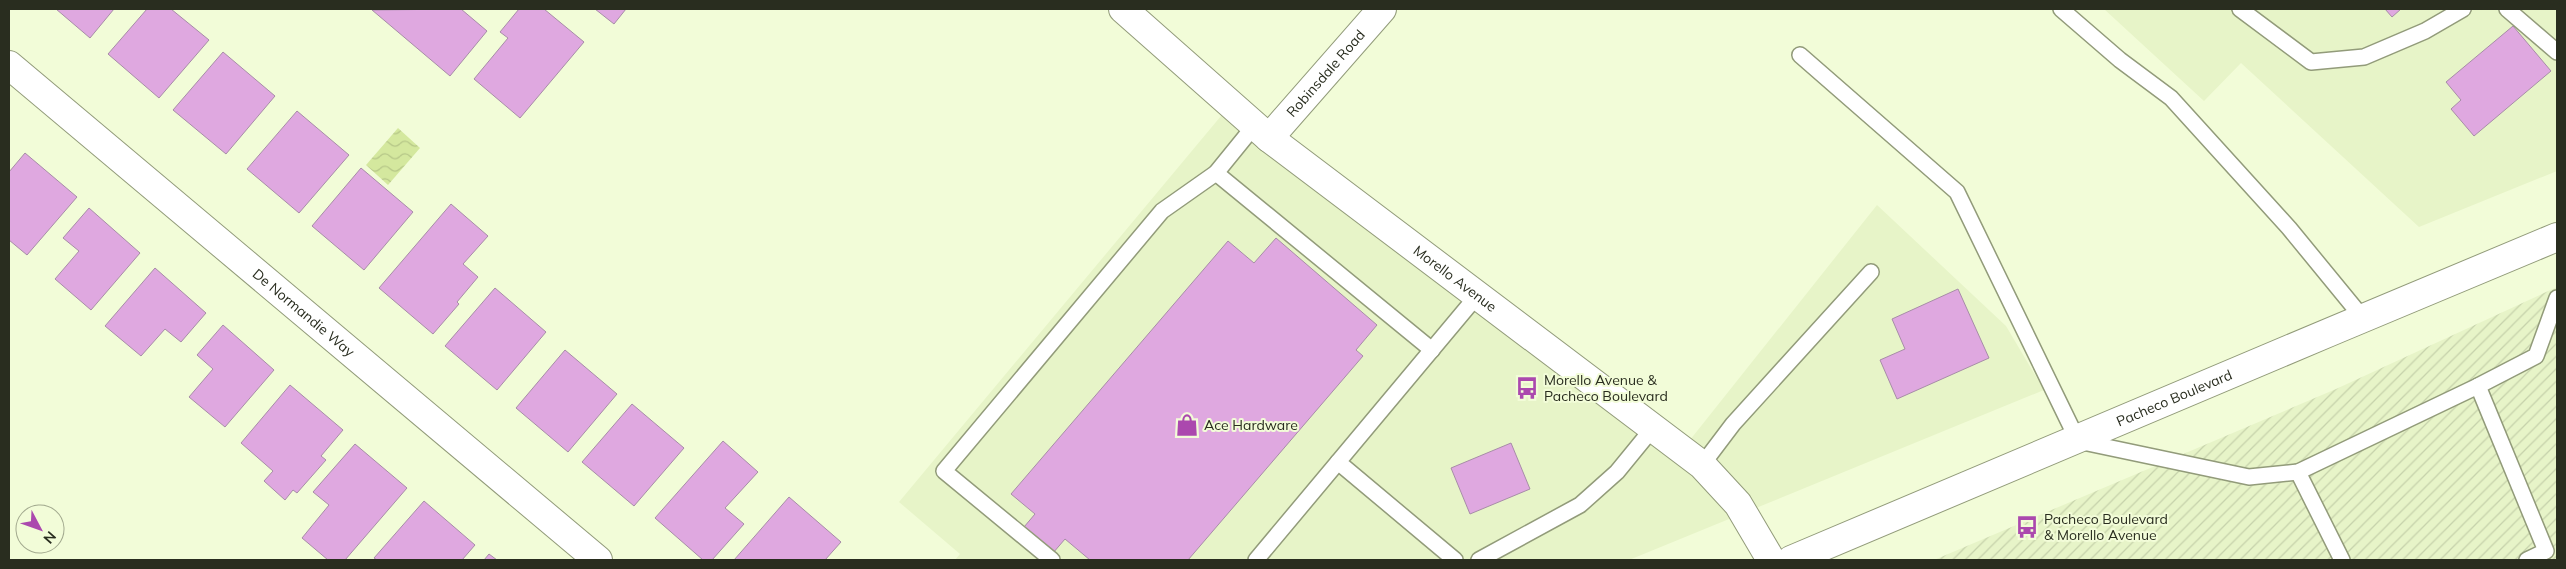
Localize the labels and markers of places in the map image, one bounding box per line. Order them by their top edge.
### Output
place label: Morello Avenue & Pacheco Boulevard [1544,371,1668,405]
bus stop icon: Morello Avenue & Pacheco Boulevard [1514,375,1540,401]
shop icon: Ace Hardware [1174,412,1200,438]
place label: Ace Hardware [1204,416,1298,434]
place label: Pacheco Boulevard & Morello Avenue [2044,510,2168,544]
bus stop icon: Pacheco Boulevard & Morello Avenue [2014,514,2040,540]

